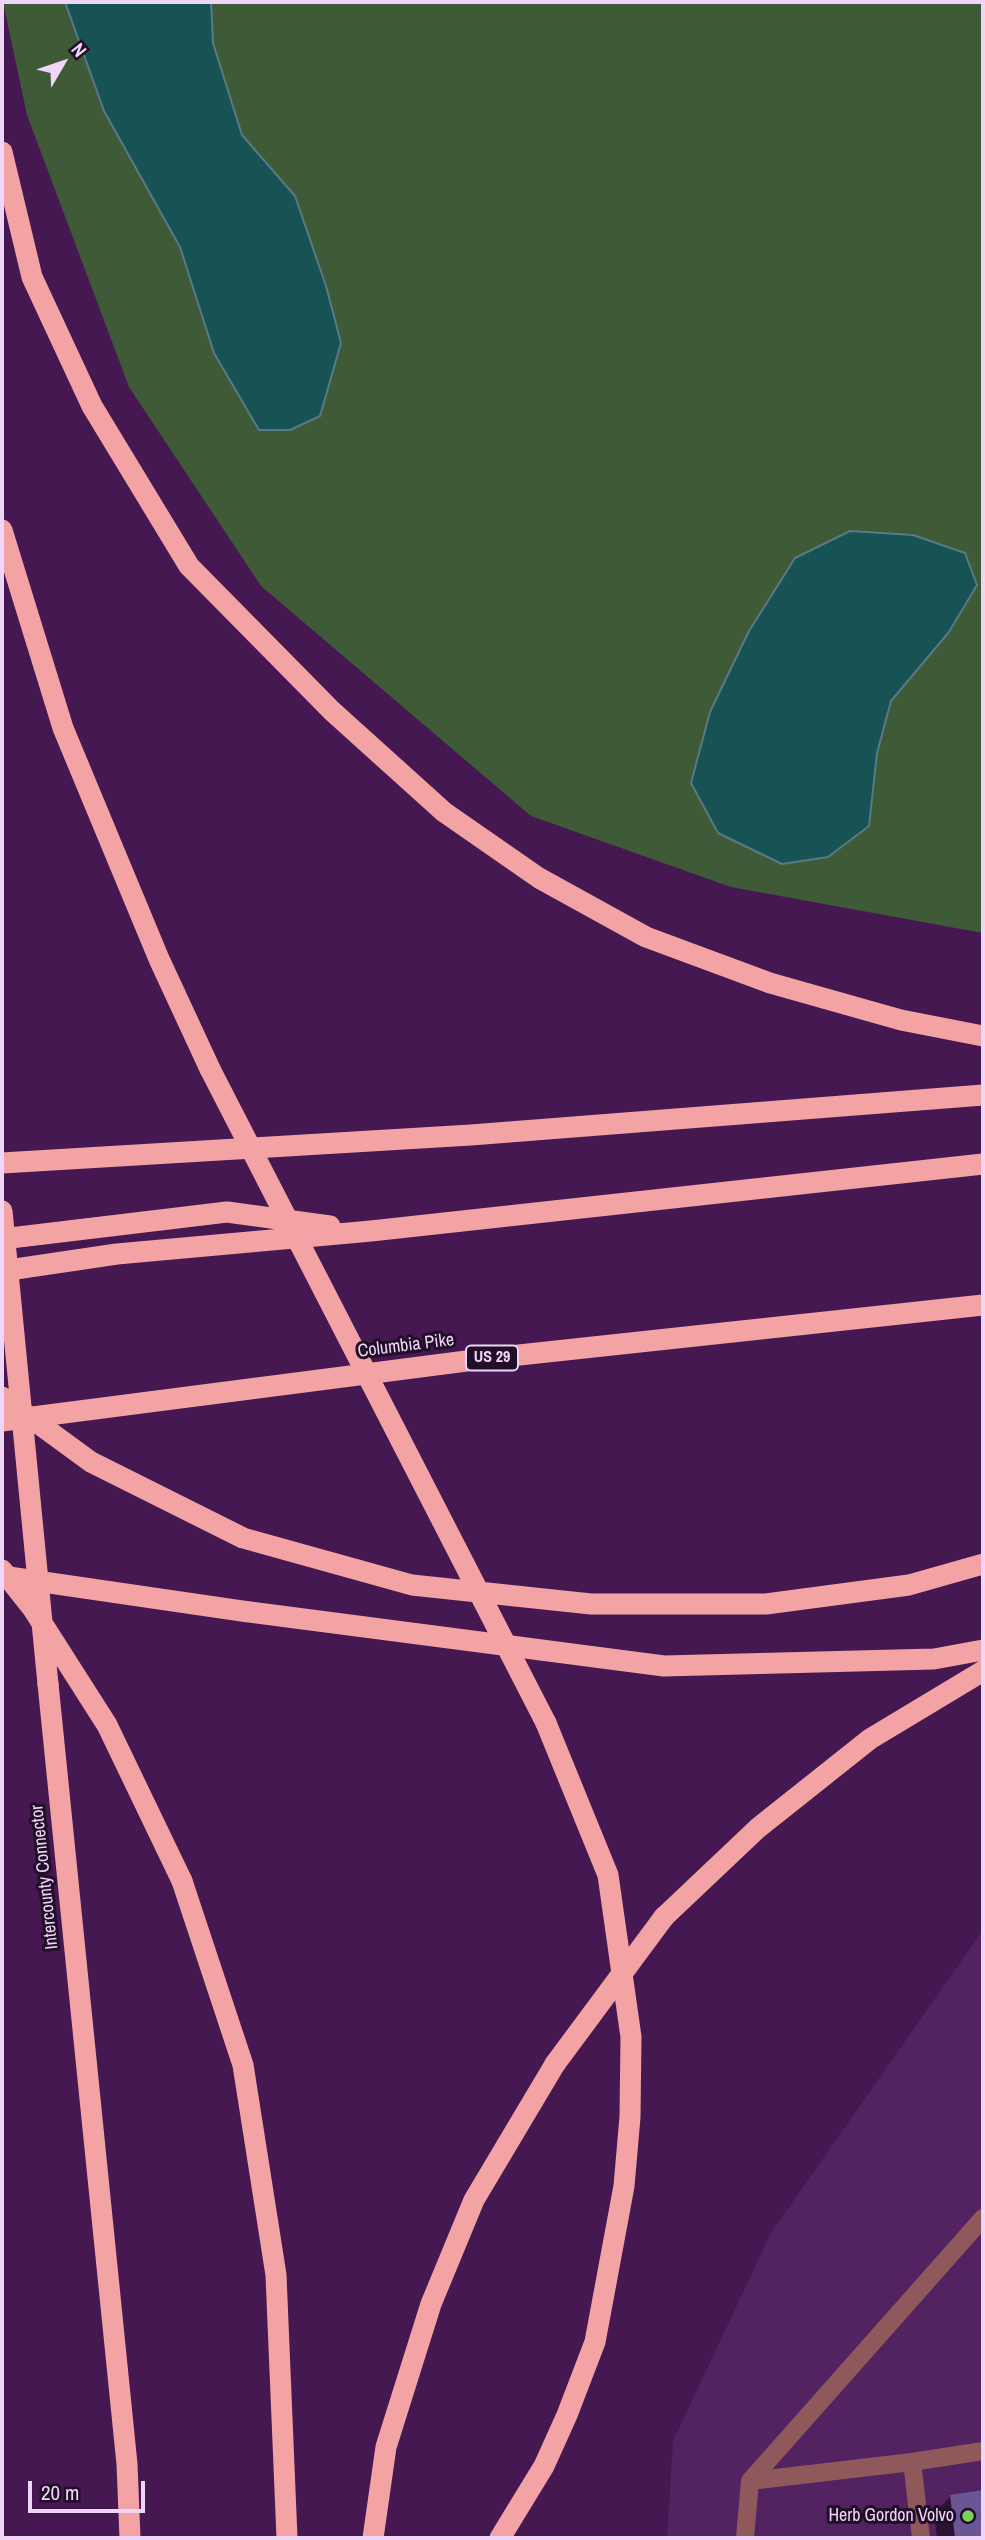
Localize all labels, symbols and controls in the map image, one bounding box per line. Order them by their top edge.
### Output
north arrow [28,28,98,98]
text: N [66,37,93,62]
street label: Columbia Pike [357,1329,455,1363]
road number: US 29 [466,1346,518,1370]
street label: Intercounty Connector [27,1804,63,1950]
scale bar [32,2466,149,2510]
text: 20 m [41,2478,79,2507]
place label: Herb Gordon Volvo [828,2505,954,2527]
marker: Herb Gordon Volvo [960,2508,976,2524]

